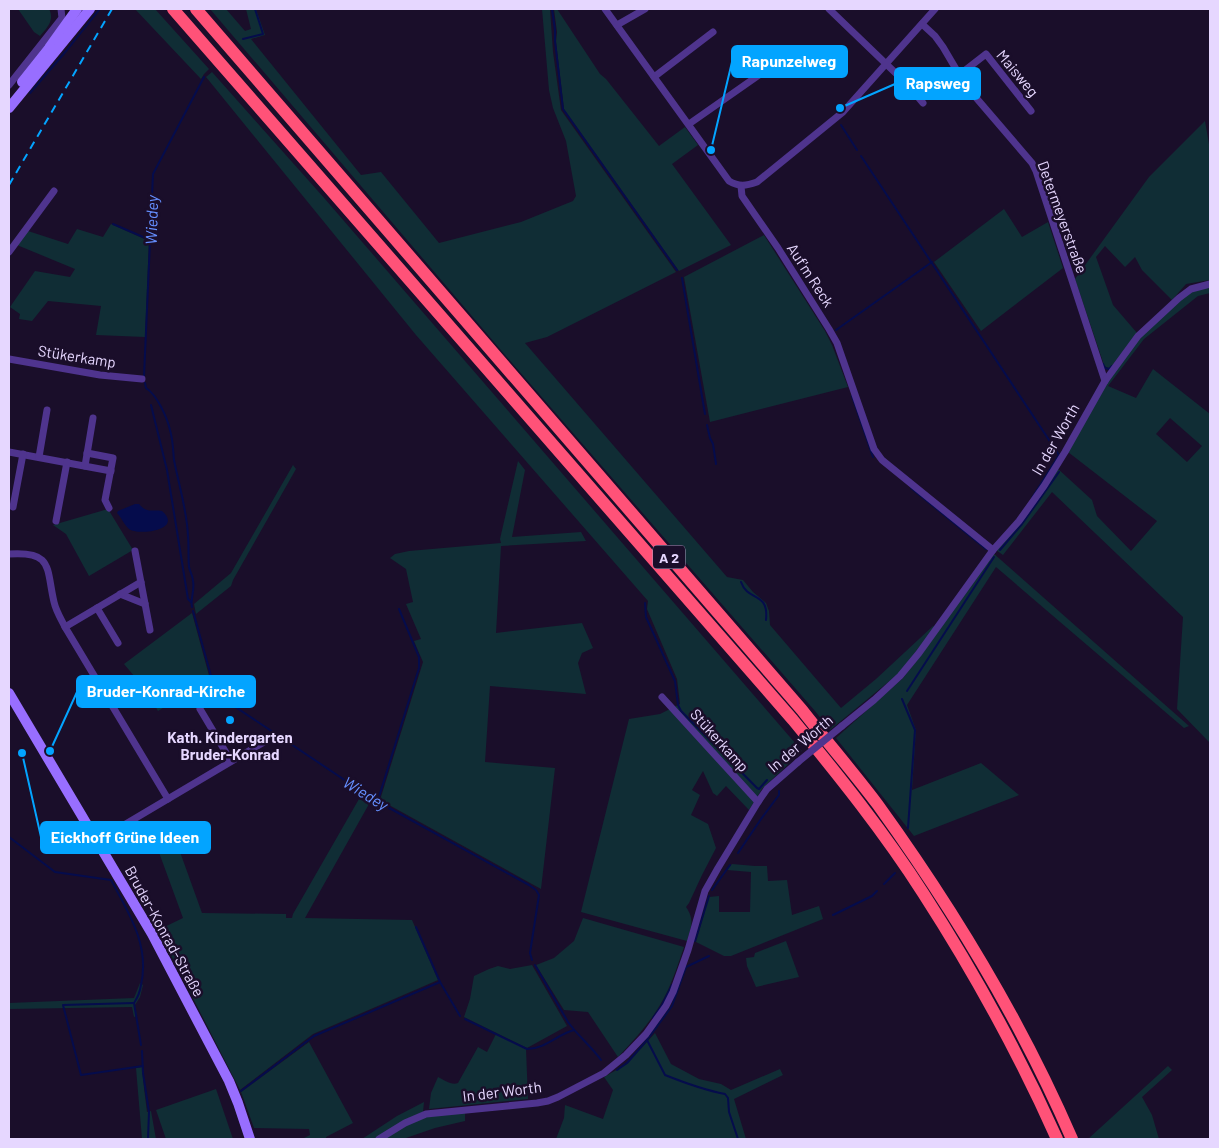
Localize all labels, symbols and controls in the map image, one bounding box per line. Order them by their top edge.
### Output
callout: Rapunzelweg [732,46,847,77]
street label: Maisweg [993,46,1043,100]
text: Rapunzelweg [742,51,836,70]
callout: Rapsweg [895,68,980,99]
text: Rapsweg [906,73,970,92]
street label: Determeyerstraße [1034,158,1092,276]
water label: Wiedey [141,194,161,245]
street label: Auf'm Reck [784,240,838,311]
street label: Stükerkamp [37,341,117,371]
street label: In der Worth [1027,400,1083,478]
road number: A 2 [653,546,685,568]
callout: Bruder-Konrad-Kirche [77,676,255,707]
text: Bruder-Konrad-Kirche [87,681,245,700]
street label: Stükerkamp [687,705,753,775]
street label: In der Worth [764,711,836,775]
marker: Kath. Kindergarten Bruder-Konrad [224,714,236,726]
place label: Kath. Kindergarten Bruder-Konrad [167,728,293,763]
water label: Wiedey [340,772,393,815]
callout: Eickhoff Grüne Ideen [41,822,210,853]
text: Eickhoff Grüne Ideen [51,827,199,846]
street label: Bruder-Konrad-Straße [122,863,208,999]
street label: In der Worth [461,1077,543,1105]

